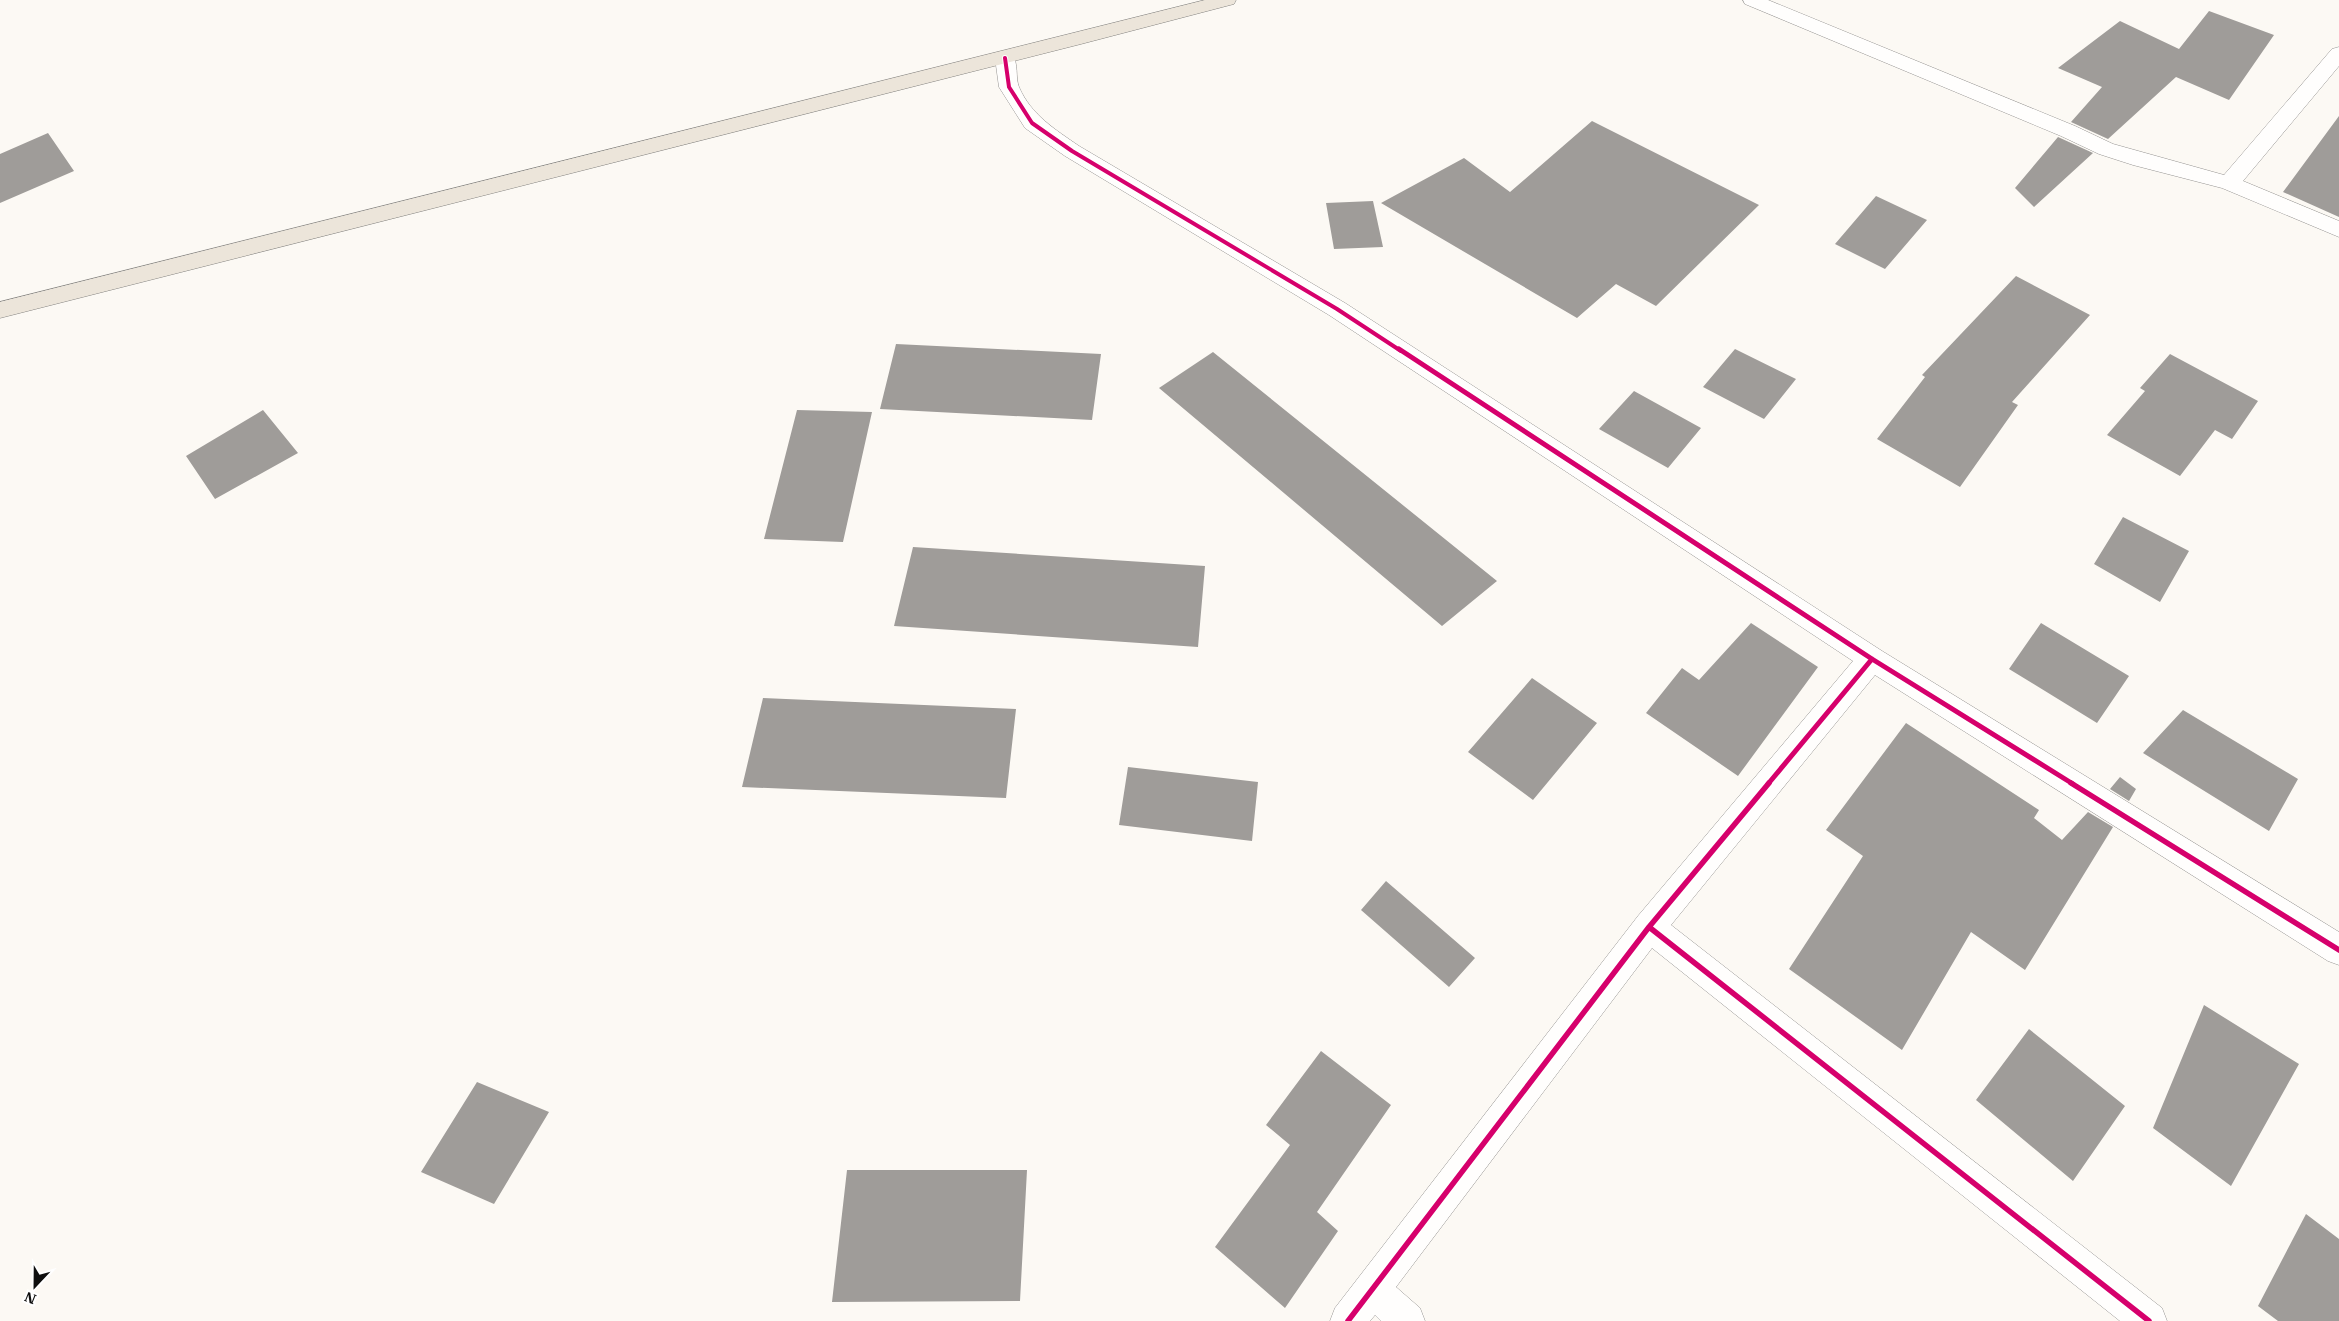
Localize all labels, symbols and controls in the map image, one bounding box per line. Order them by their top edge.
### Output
north arrow [10,1261,60,1311]
text: N [22,1288,39,1308]

